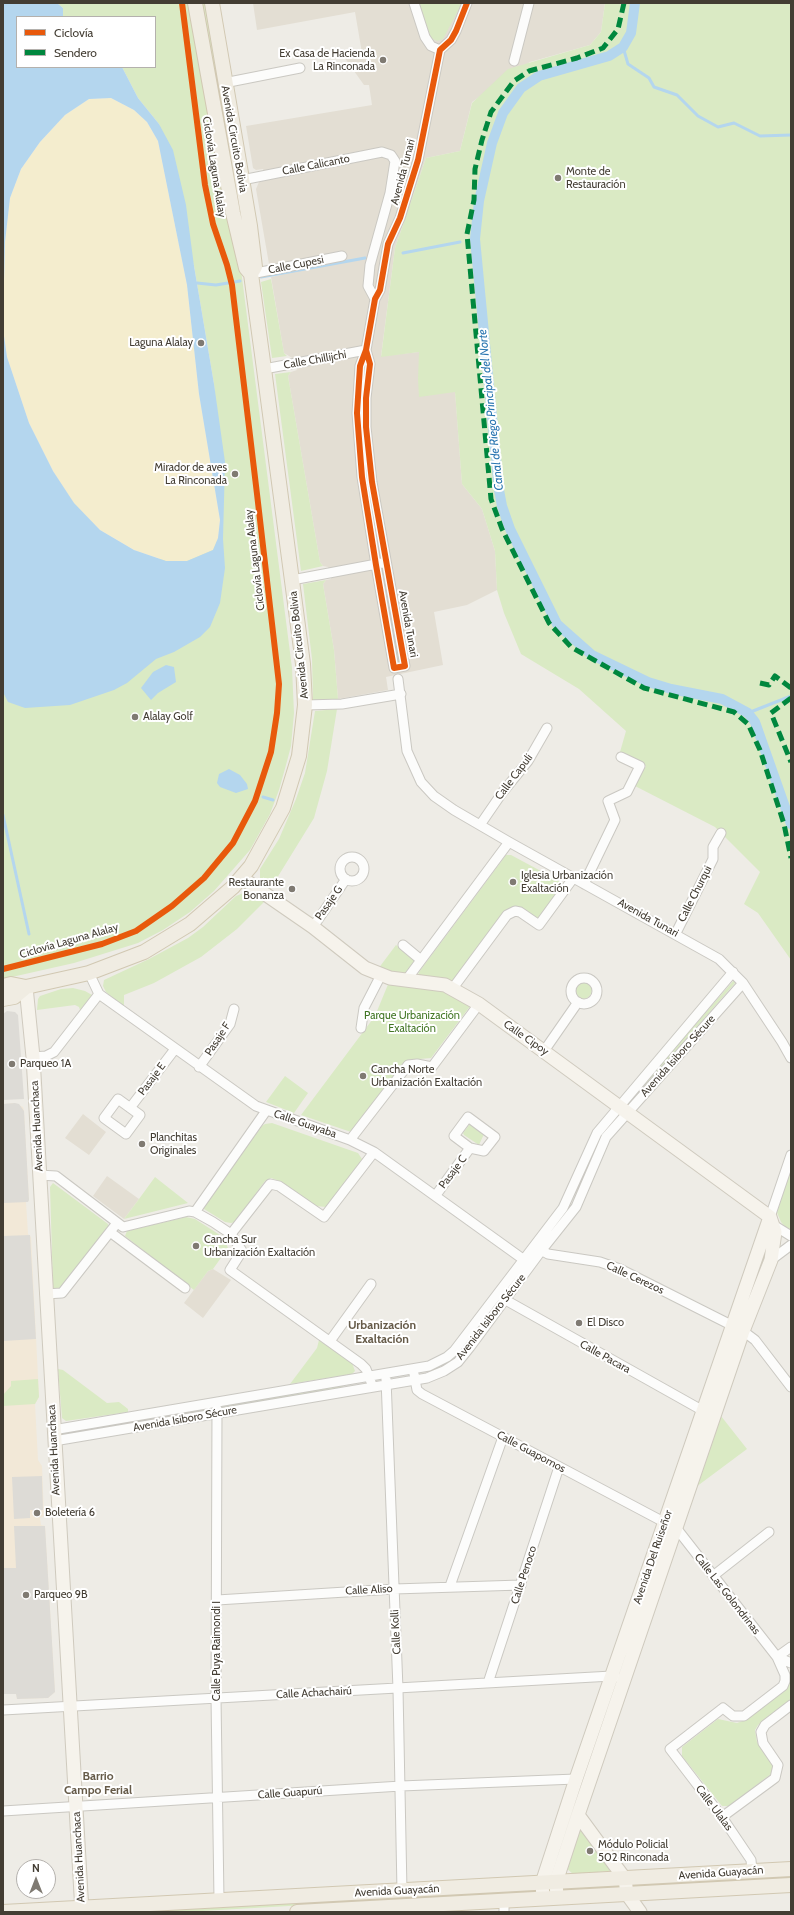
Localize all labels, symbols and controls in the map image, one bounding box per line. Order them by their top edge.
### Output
legend [16,16,156,68]
text: Ciclovía [54,25,93,40]
text: Sendero [54,45,97,60]
place label: Ex Casa de Hacienda La Rinconada [279,47,375,73]
marker: Ex Casa de Hacienda La Rinconada [378,55,388,65]
street label: Avenida Circuito Bolivia [218,85,250,193]
street label: Ciclovía Laguna Alalay [199,116,229,218]
street label: Avenida Tunari [388,138,418,206]
street label: Calle Calicanto [281,152,351,178]
place label: Monte de Restauración [566,165,626,191]
marker: Monte de Restauración [553,173,563,183]
street label: Calle Cupesi [267,253,325,277]
water label: Canal de Riego Principal del Norte [475,329,507,491]
place label: Laguna Alalay [129,336,193,350]
marker: Laguna Alalay [196,338,206,348]
street label: Calle Chillijchi [283,348,347,372]
place label: Mirador de aves La Rinconada [154,461,227,487]
marker: Mirador de aves La Rinconada [230,469,240,479]
street label: Ciclovía Laguna Alalay [242,508,268,612]
street label: Avenida Circuito Bolivia [287,590,311,700]
street label: Avenida Tunari [396,590,420,658]
place label: Alalay Golf [143,710,193,724]
marker: Alalay Golf [130,712,140,722]
street label: Calle Capuli [492,751,536,803]
street label: Calle Churqui [675,864,715,924]
place label: Iglesia Urbanización Exaltación [521,869,613,895]
place label: Restaurante Bonanza [229,876,284,902]
marker: Iglesia Urbanización Exaltación [508,877,518,887]
street label: Pasaje G [312,883,346,923]
marker: Restaurante Bonanza [287,884,297,894]
street label: Avenida Tunari [615,896,681,940]
street label: Ciclovía Laguna Alalay [18,921,120,961]
park label: Parque Urbanización Exaltación [364,1009,460,1035]
street label: Avenida Isiboro Sécure [638,1013,718,1099]
street label: Calle Cipoy [501,1018,551,1058]
street label: Pasaje F [202,1020,234,1058]
place label: Parqueo 1A [20,1057,71,1071]
marker: Parqueo 1A [7,1059,17,1069]
street label: Pasaje E [135,1060,169,1098]
place label: Cancha Norte Urbanización Exaltación [371,1063,482,1089]
marker: Cancha Norte Urbanización Exaltación [358,1071,368,1081]
street label: Avenida Huanchaca [28,1080,46,1172]
street label: Calle Guayaba [272,1107,338,1141]
place label: Planchitas Originales [150,1131,197,1157]
marker: Planchitas Originales [137,1139,147,1149]
street label: Pasaje C [436,1153,470,1191]
place label: Cancha Sur Urbanización Exaltación [204,1233,315,1259]
marker: Cancha Sur Urbanización Exaltación [191,1241,201,1251]
street label: Calle Cerezos [604,1259,666,1297]
street label: Avenida Isiboro Sécure [453,1272,529,1362]
place label: El Disco [587,1316,624,1330]
district label: Urbanización Exaltación [348,1318,416,1346]
marker: El Disco [574,1318,584,1328]
street label: Calle Pacara [577,1338,633,1376]
street label: Avenida Isiboro Sécure [132,1403,238,1435]
street label: Avenida Huanchaca [45,1404,63,1496]
street label: Calle Guapomos [494,1428,568,1476]
place label: Boletería 6 [45,1506,95,1520]
marker: Boletería 6 [32,1508,42,1518]
street label: Avenida Del Ruiseñor [631,1508,675,1606]
street label: Calle Penoco [508,1544,540,1606]
street label: Calle Las Golondrinas [691,1551,763,1637]
street label: Calle Aliso [345,1582,393,1598]
place label: Parqueo 9B [34,1588,88,1602]
marker: Parqueo 9B [21,1590,31,1600]
street label: Calle Puya Raimondi I [210,1601,224,1701]
street label: Calle Kolli [388,1609,404,1655]
street label: Calle Achachairú [276,1684,352,1702]
district label: Barrio Campo Ferial [64,1769,132,1797]
street label: Calle Ulalas [693,1783,735,1833]
street label: Calle Guapurú [257,1784,323,1802]
street label: Avenida Huanchaca [70,1811,88,1903]
place label: Módulo Policial 502 Rinconada [598,1838,669,1864]
marker: Módulo Policial 502 Rinconada [585,1846,595,1856]
north arrow [16,1859,56,1899]
text: N [32,1861,40,1875]
street label: Avenida Guayacán [678,1863,764,1883]
street label: Avenida Guayacán [354,1882,440,1900]

